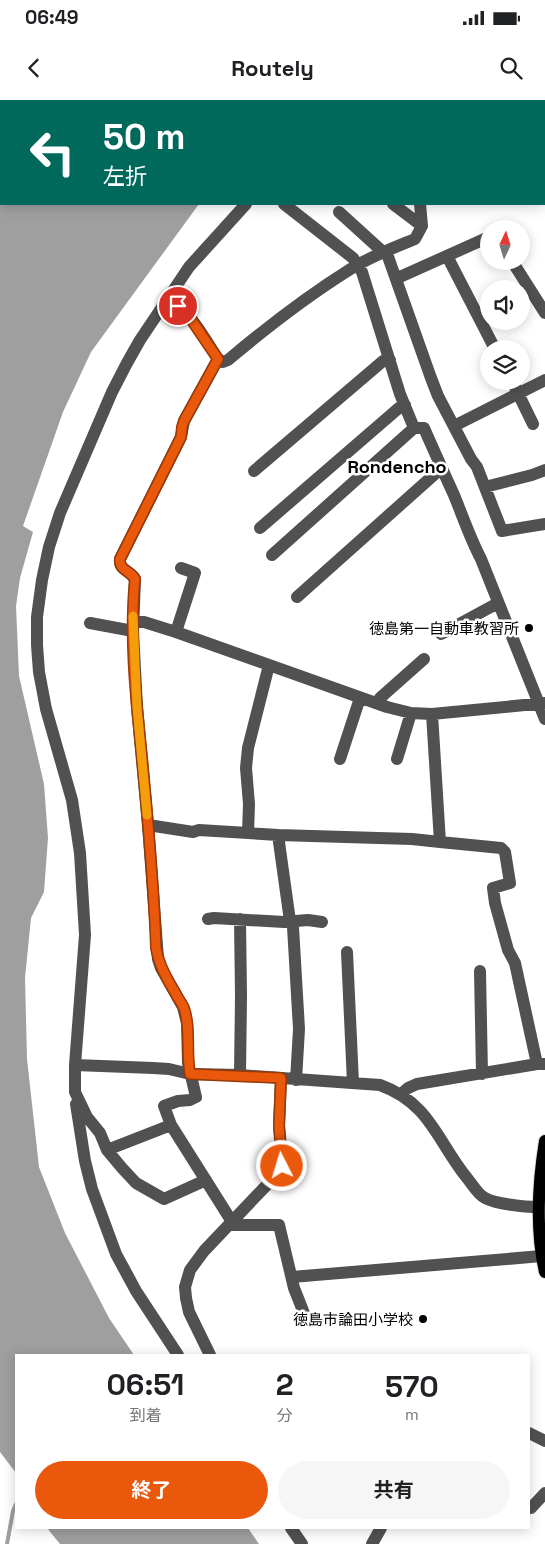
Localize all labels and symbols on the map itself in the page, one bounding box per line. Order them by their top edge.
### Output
north arrow [480,220,530,270]
pin [157,285,199,327]
district label: Rondencho [347,455,447,478]
place label: 徳島第一自動車教習所 [369,619,519,638]
marker: 徳島第一自動車教習所 [523,622,535,634]
position arrow [255,1139,307,1191]
place label: 徳島市論田小学校 [293,1310,413,1329]
marker: 徳島市論田小学校 [417,1313,429,1325]

